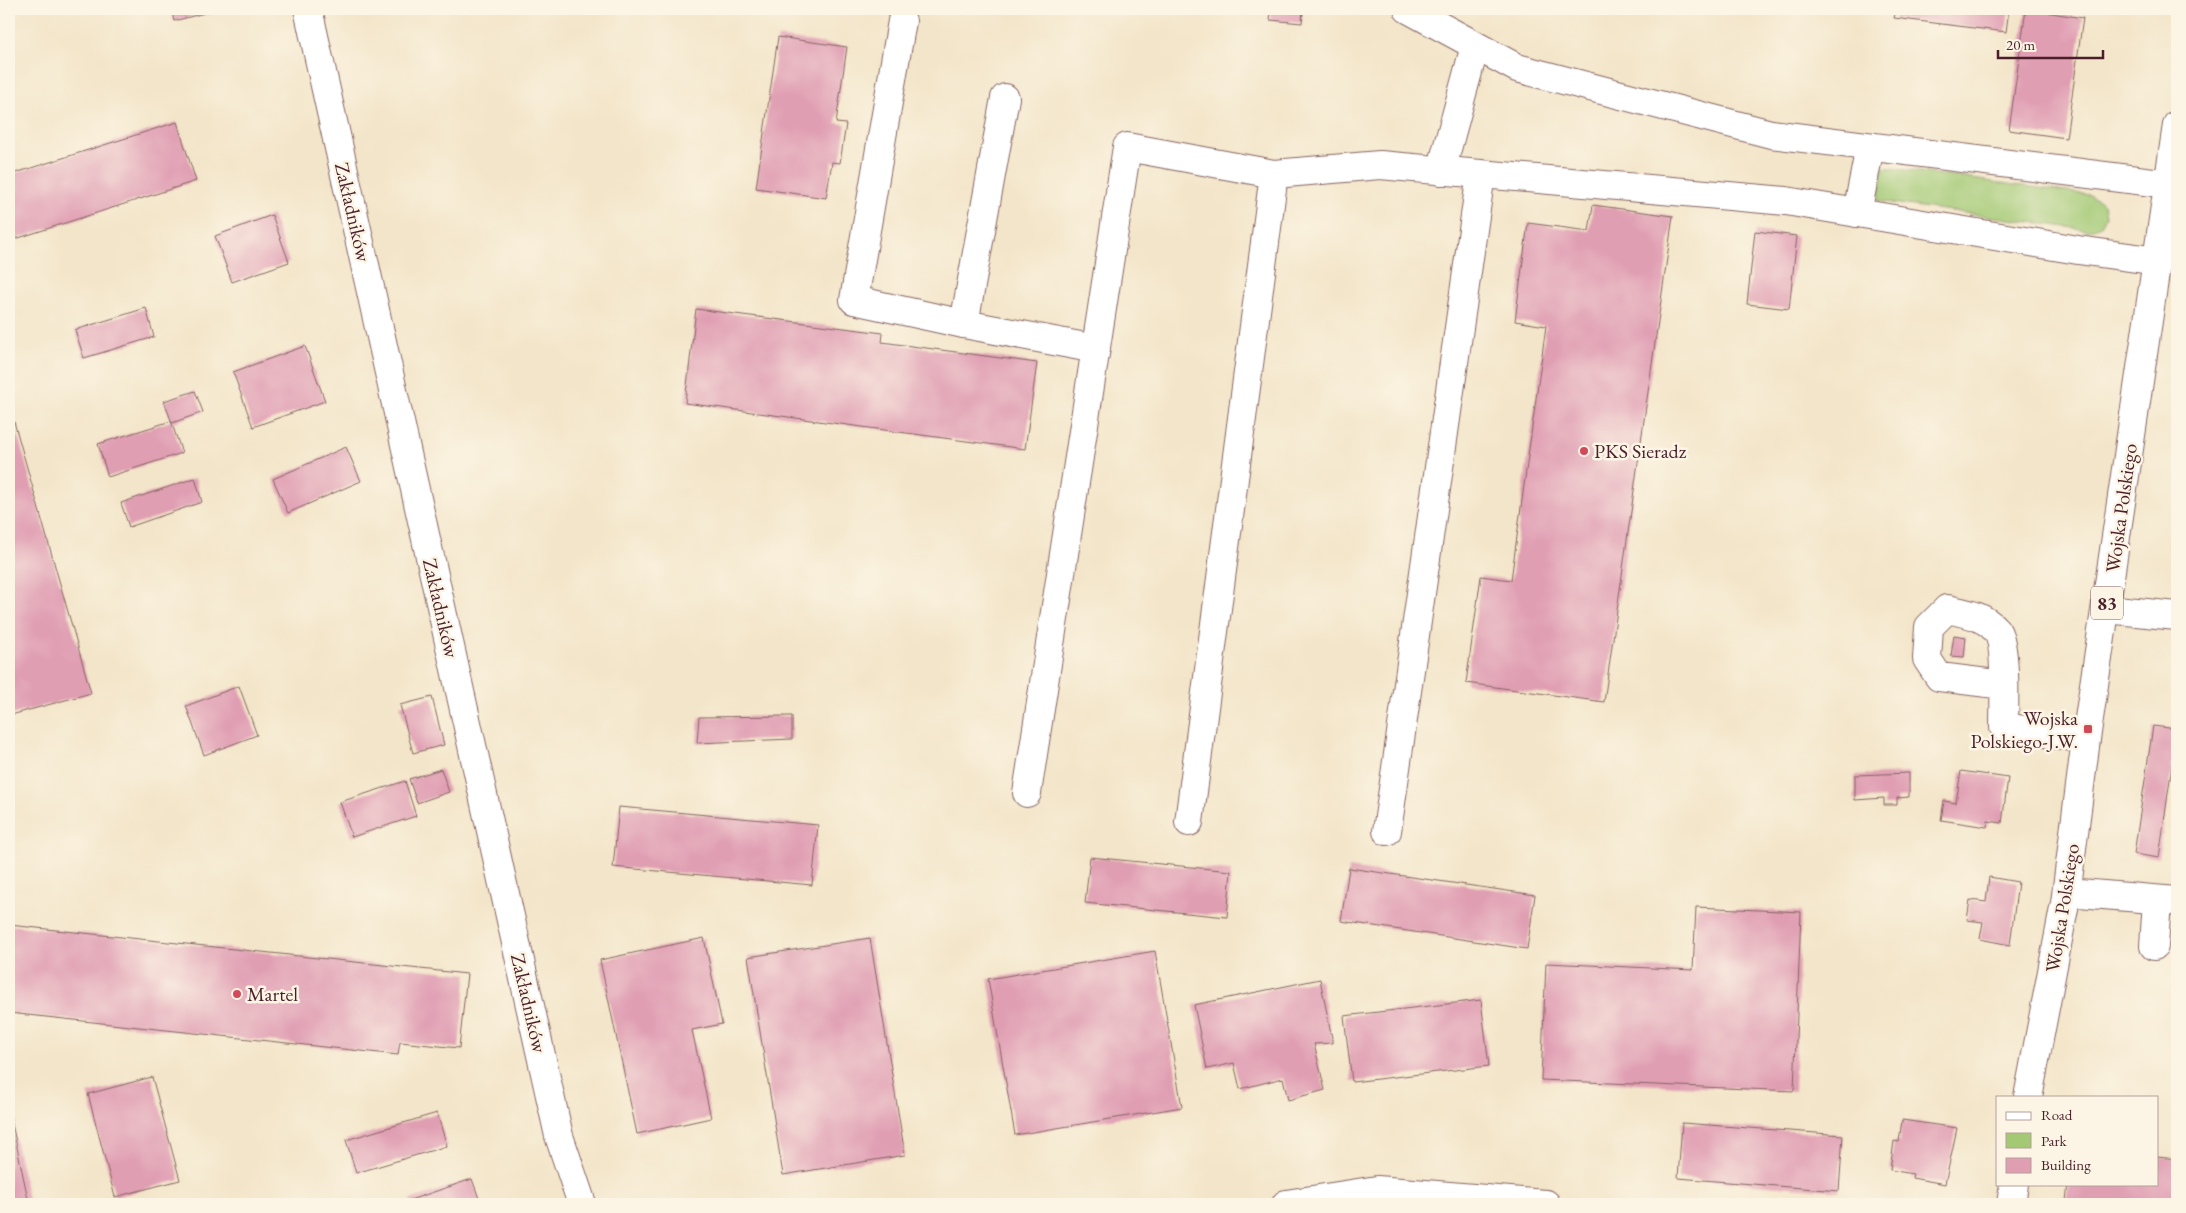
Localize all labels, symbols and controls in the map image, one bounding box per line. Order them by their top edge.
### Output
scale bar [1998,28,2104,60]
text: 20 m [2006,35,2035,54]
street label: Zakładników [329,160,377,265]
place label: PKS Sieradz [1594,438,1687,464]
street label: Wojska Polskiego [2099,442,2143,574]
marker: PKS Sieradz [1578,445,1590,457]
street label: Zakładników [417,556,465,661]
road number: 83 [2091,586,2123,620]
place label: Wojska Polskiego-J.W. [1971,705,2078,754]
marker: Wojska Polskiego-J.W. [2082,723,2094,735]
street label: Wojska Polskiego [2039,842,2085,974]
street label: Zakładników [505,951,553,1056]
place label: Martel [247,981,298,1007]
marker: Martel [231,988,243,1000]
legend [1996,1096,2158,1186]
text: Road [2041,1105,2073,1124]
text: Park [2041,1131,2068,1150]
text: Building [2041,1155,2091,1174]

